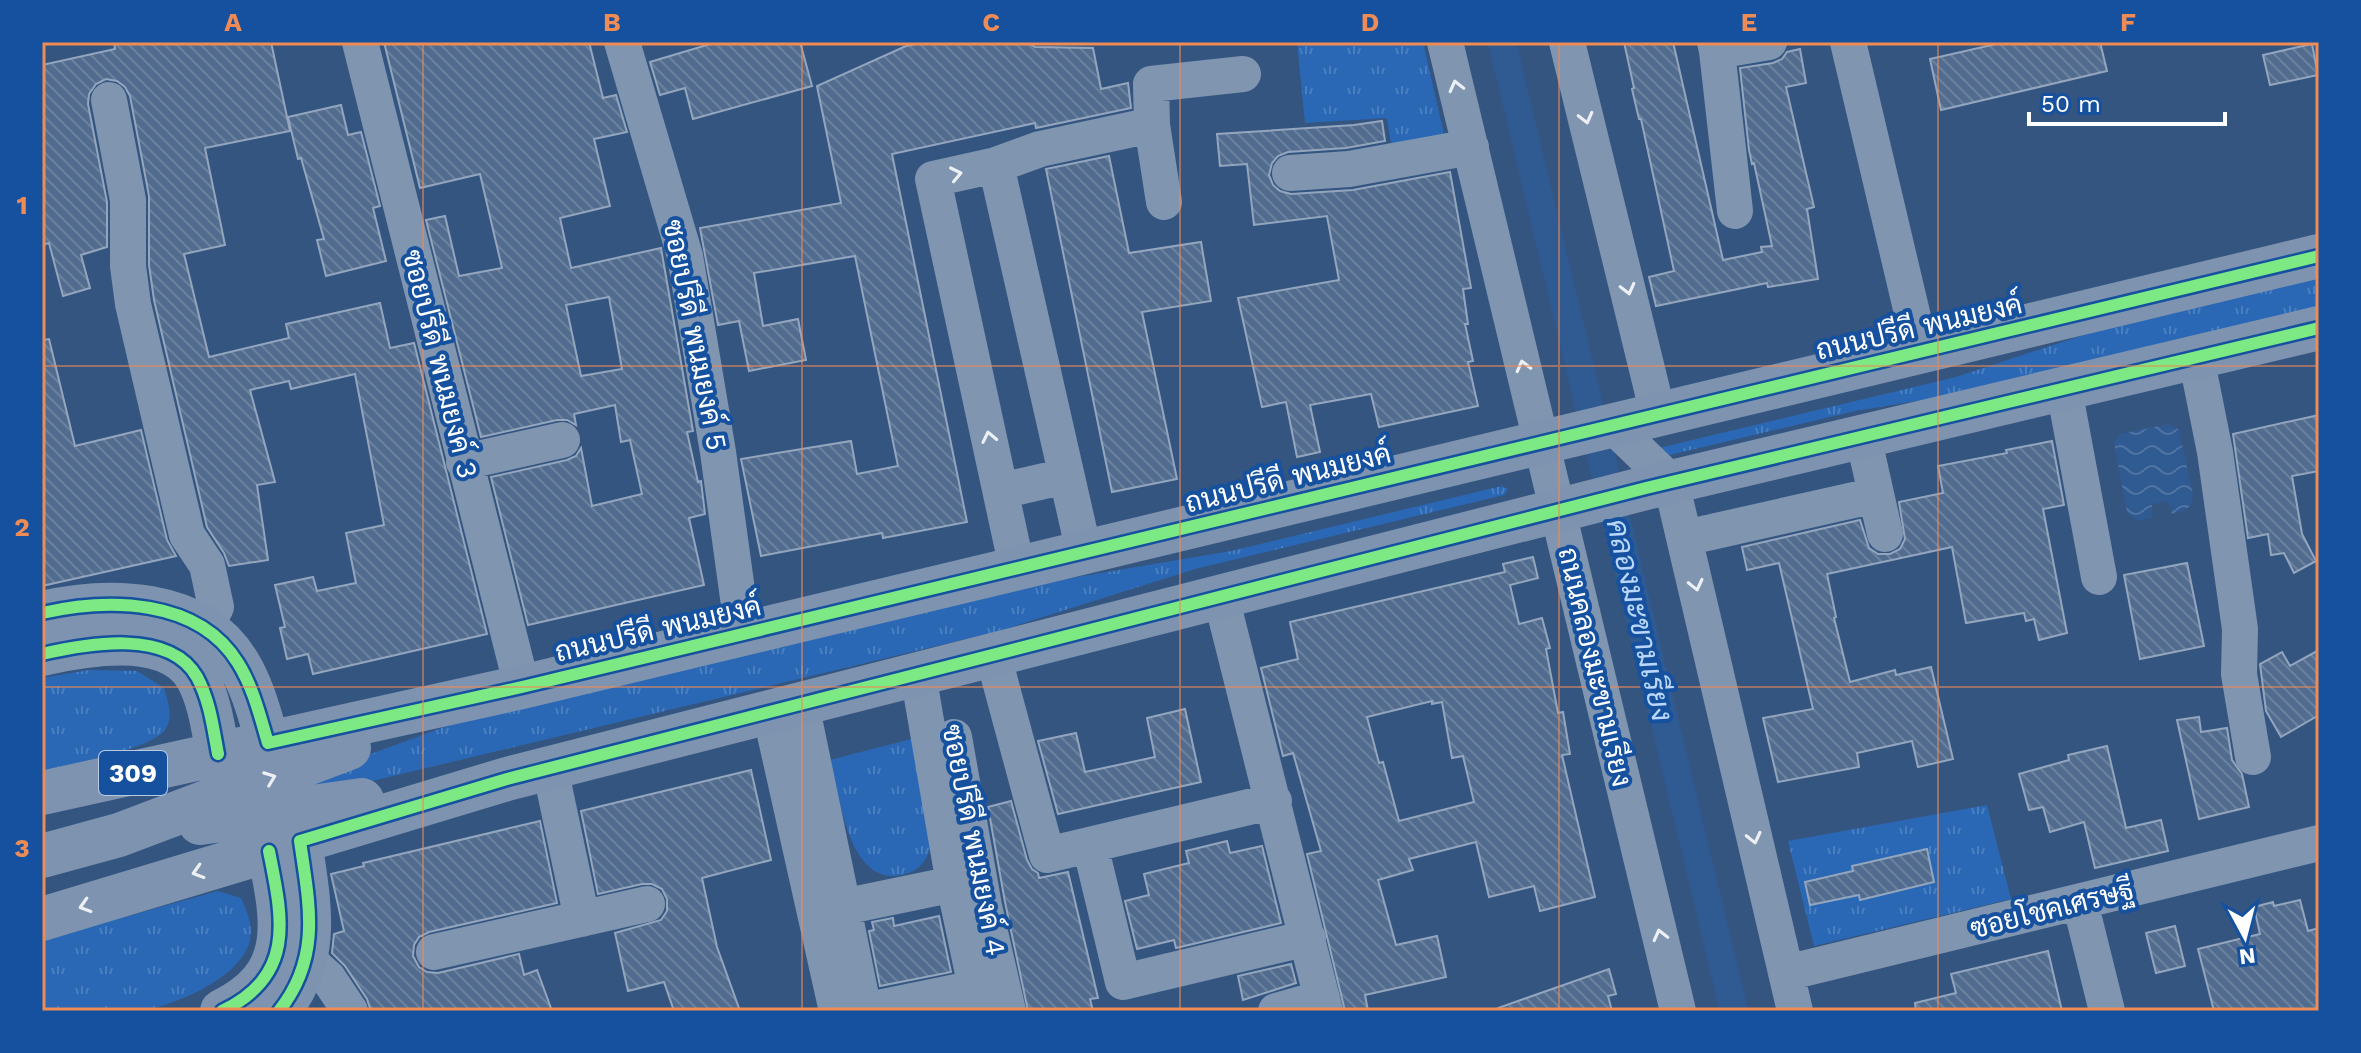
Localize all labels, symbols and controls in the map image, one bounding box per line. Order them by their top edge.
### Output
text: A [224,7,242,37]
text: B [603,7,621,37]
text: C [982,7,1000,37]
text: D [1361,7,1379,37]
text: E [1741,7,1757,37]
text: F [2120,7,2136,37]
scale bar [2029,76,2225,126]
one-way arrow [1448,80,1465,94]
text: 50 m [2041,90,2101,118]
one-way arrow [1576,110,1593,124]
one-way arrow [949,166,963,183]
text: 1 [16,190,28,220]
street label: ซอยปรีดี พนมยงค์ 5 [656,216,737,453]
street label: ซอยปรีดี พนมยงค์ 3 [396,246,487,482]
one-way arrow [1618,282,1635,296]
street label: ถนนปรีดี พนมยงค์ [1812,284,2025,367]
one-way arrow [1516,360,1533,374]
one-way arrow [981,431,998,444]
street label: ถนนปรีดี พนมยงค์ [1181,434,1394,520]
text: 2 [14,512,30,542]
water label: คลองมะขามเรียง [1600,515,1681,725]
street label: ถนนคลองมะขามเรียง [1551,544,1641,790]
one-way arrow [1687,578,1704,591]
street label: ถนนปรีดี พนมยงค์ [551,586,764,669]
street label: ซอยปรีดี พนมยงค์ 4 [935,721,1016,959]
road number: 309 [99,751,167,795]
one-way arrow [262,771,276,788]
one-way arrow [1745,831,1762,845]
text: 3 [14,833,30,863]
one-way arrow [192,863,205,879]
street label: ซอยโชคเศรษฐี [1966,870,2138,947]
one-way arrow [78,897,92,913]
north arrow [2205,897,2285,977]
one-way arrow [1652,929,1669,943]
text: N [2238,943,2257,970]

